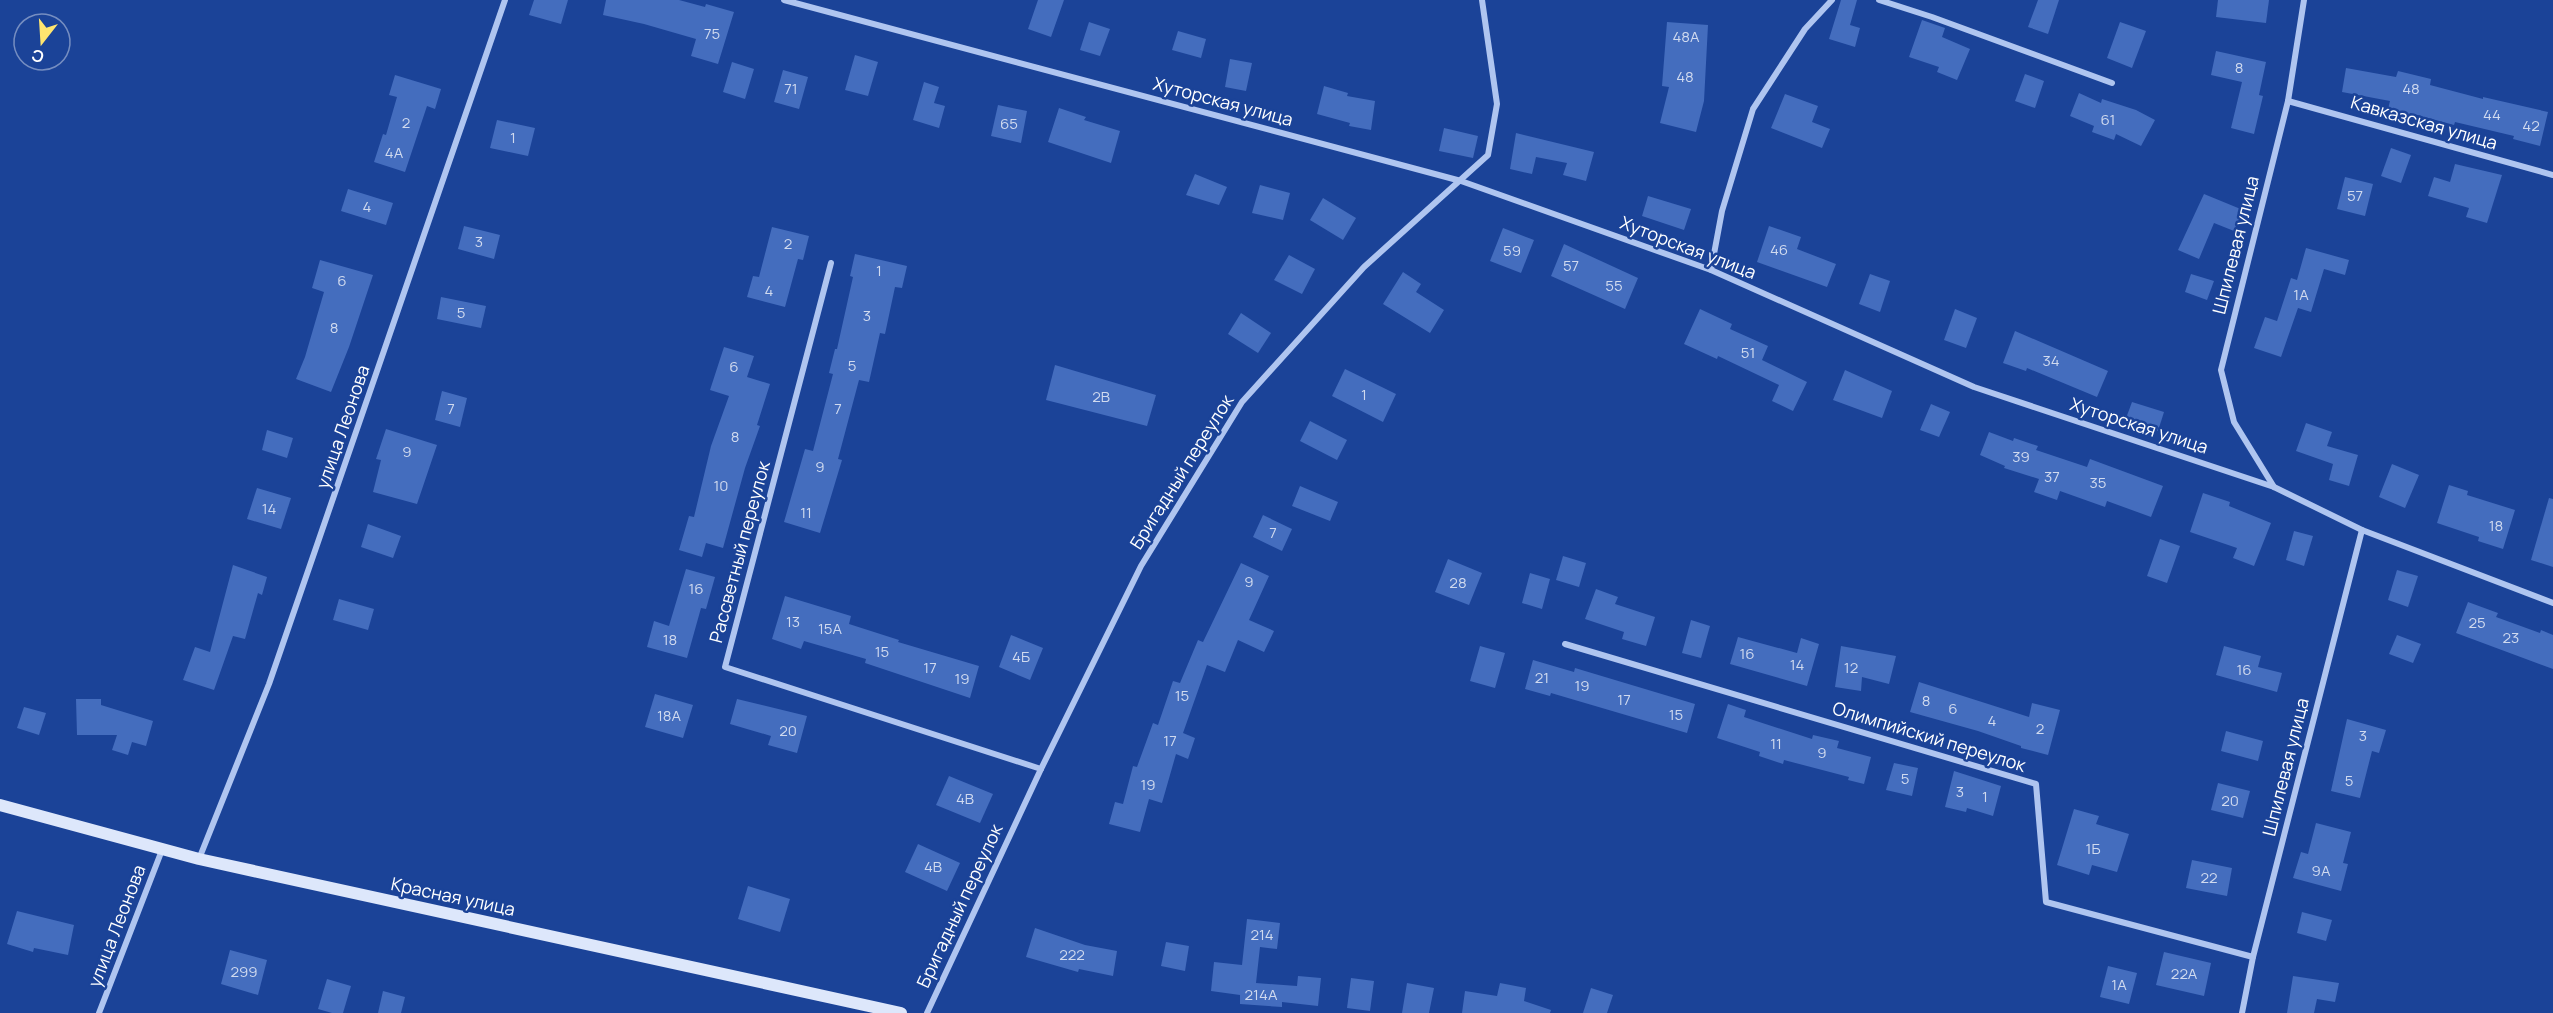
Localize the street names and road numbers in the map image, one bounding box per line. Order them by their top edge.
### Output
street label: Хуторская улица [1151,71,1296,131]
street label: Кавказская улица [2348,90,2500,154]
street label: Шпилевая улица [2206,173,2264,316]
street label: Хуторская улица [1617,210,1760,284]
street label: улица Леонова [310,362,374,492]
street label: Бригадный переулок [1124,389,1239,553]
street label: Хуторская улица [2067,391,2211,459]
street label: Рассветный переулок [703,457,775,645]
street label: Олимпийский переулок [1830,695,2030,777]
street label: Шпилевая улица [2256,695,2314,838]
street label: Бригадный переулок [911,819,1008,991]
street label: улица Леонова [82,861,150,990]
street label: Красная улица [389,871,517,921]

